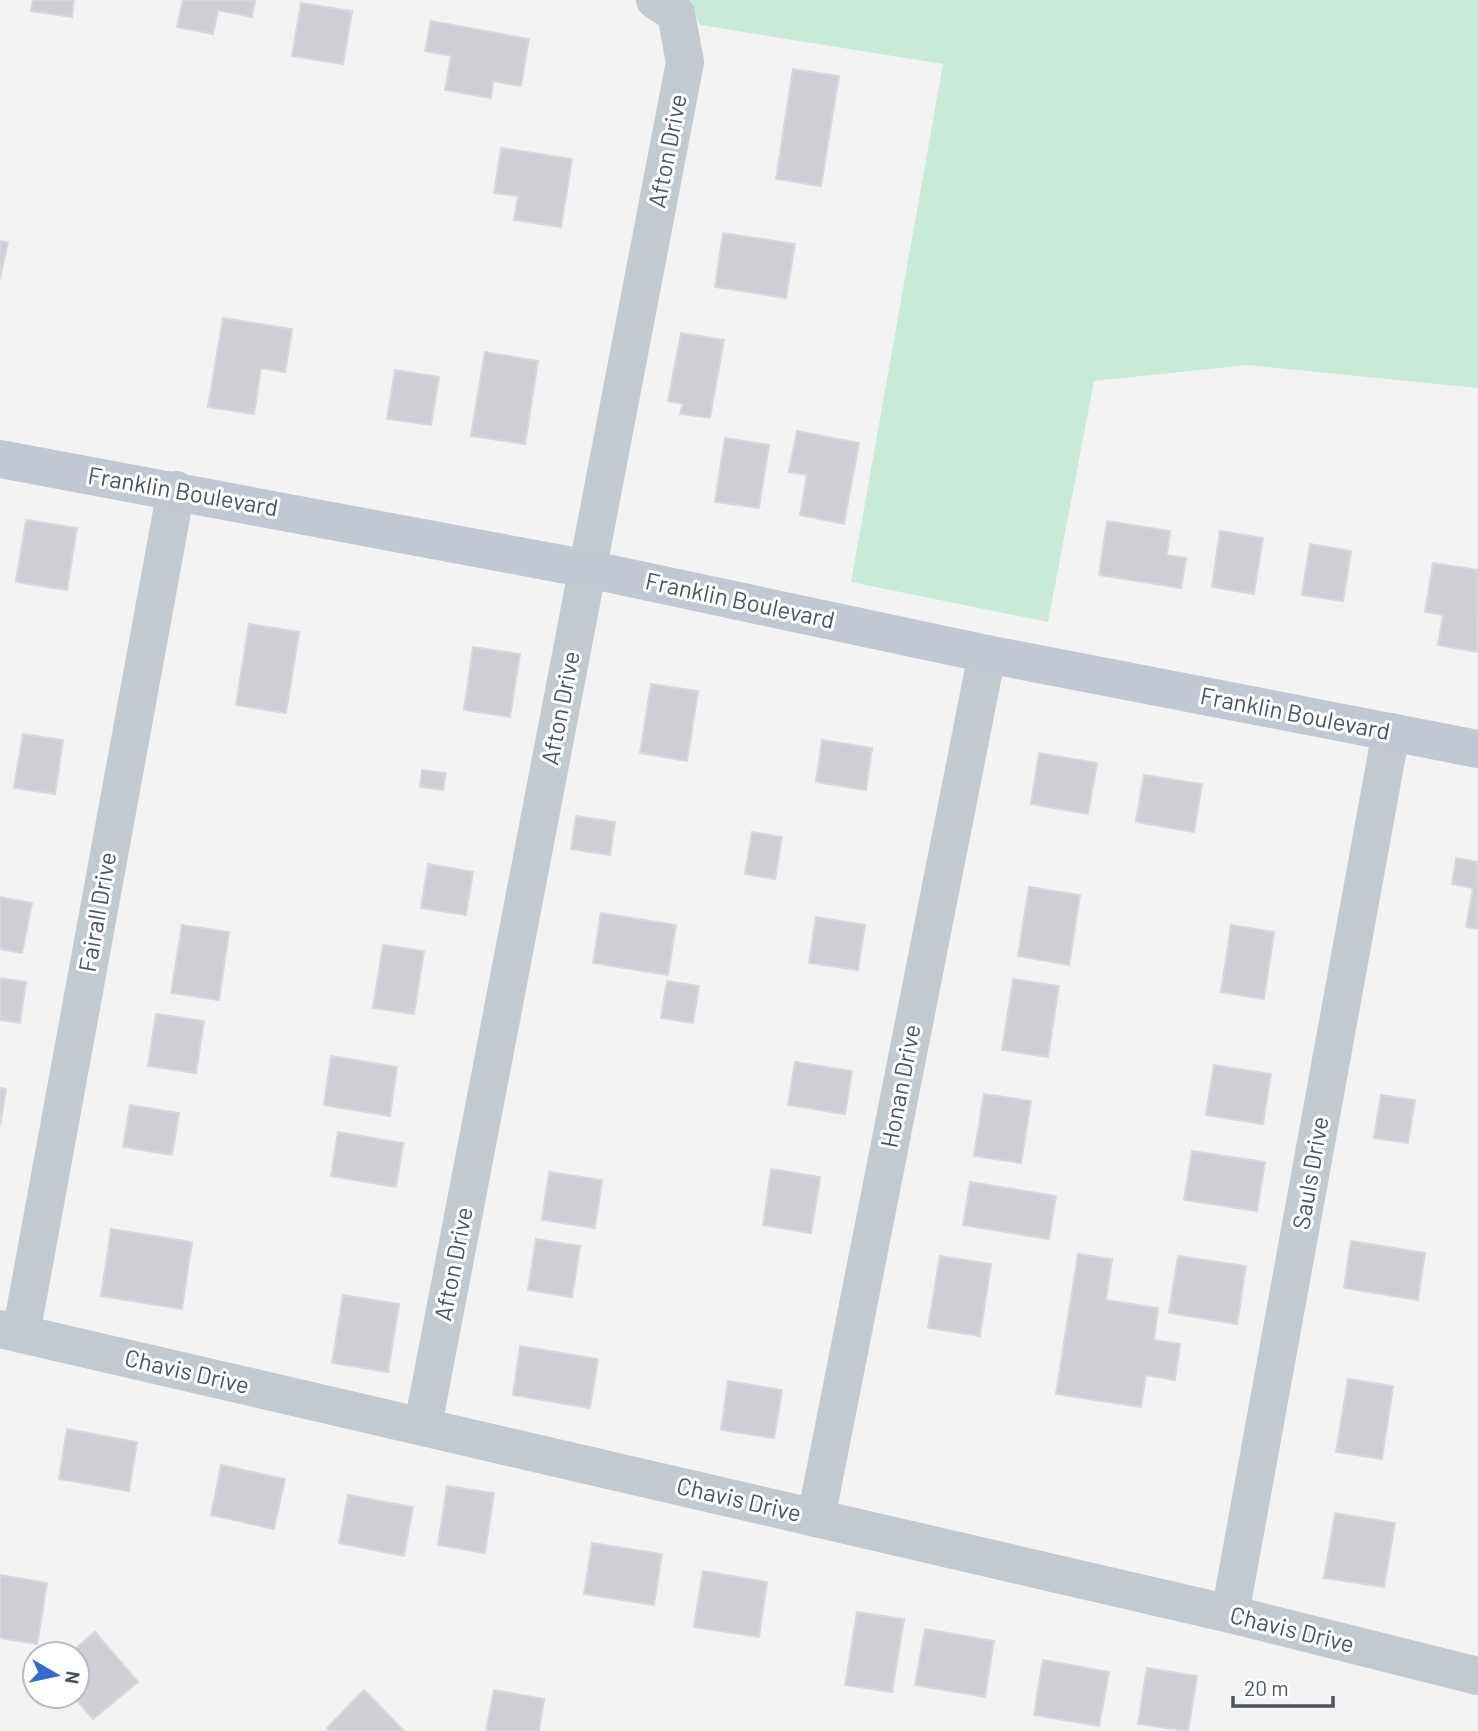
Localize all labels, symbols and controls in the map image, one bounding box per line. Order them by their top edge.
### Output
street label: Afton Drive [641,91,692,210]
street label: Franklin Boulevard [86,460,281,522]
street label: Franklin Boulevard [643,565,838,634]
street label: Afton Drive [534,648,585,767]
street label: Franklin Boulevard [1198,680,1393,745]
street label: Fairall Drive [72,849,121,974]
street label: Honan Drive [873,1022,926,1150]
street label: Sauls Drive [1285,1114,1334,1232]
street label: Afton Drive [427,1204,478,1323]
street label: Chavis Drive [122,1342,252,1399]
street label: Chavis Drive [674,1470,804,1527]
street label: Chavis Drive [1227,1599,1357,1658]
north arrow [21,1640,91,1710]
scale bar [1233,1664,1333,1708]
text: N [61,1670,86,1686]
text: 20 m [1244,1675,1289,1700]

